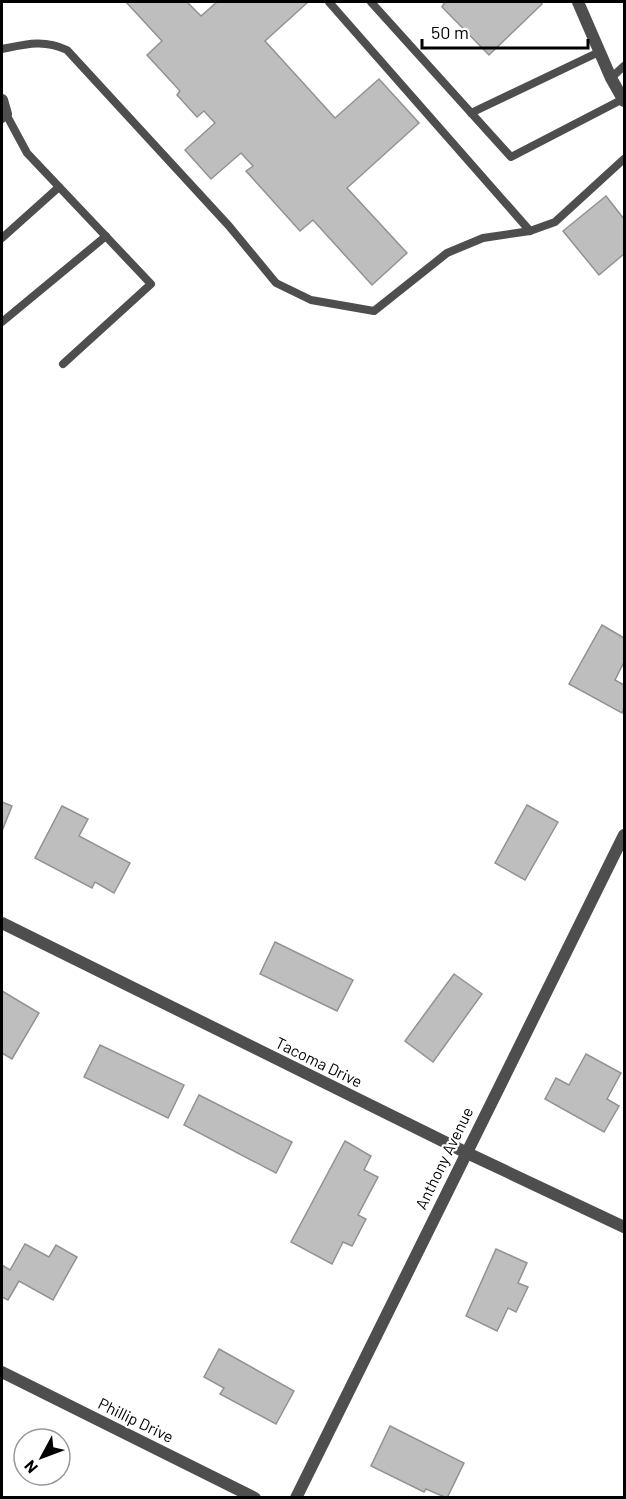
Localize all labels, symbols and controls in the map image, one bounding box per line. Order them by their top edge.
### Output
scale bar [422,12,588,50]
text: 50 m [431,21,469,43]
street label: Tacoma Drive [273,1032,366,1091]
street label: Anthony Avenue [411,1104,476,1212]
street label: Phillip Drive [96,1393,177,1446]
north arrow [12,1427,72,1487]
text: N [20,1457,41,1477]

